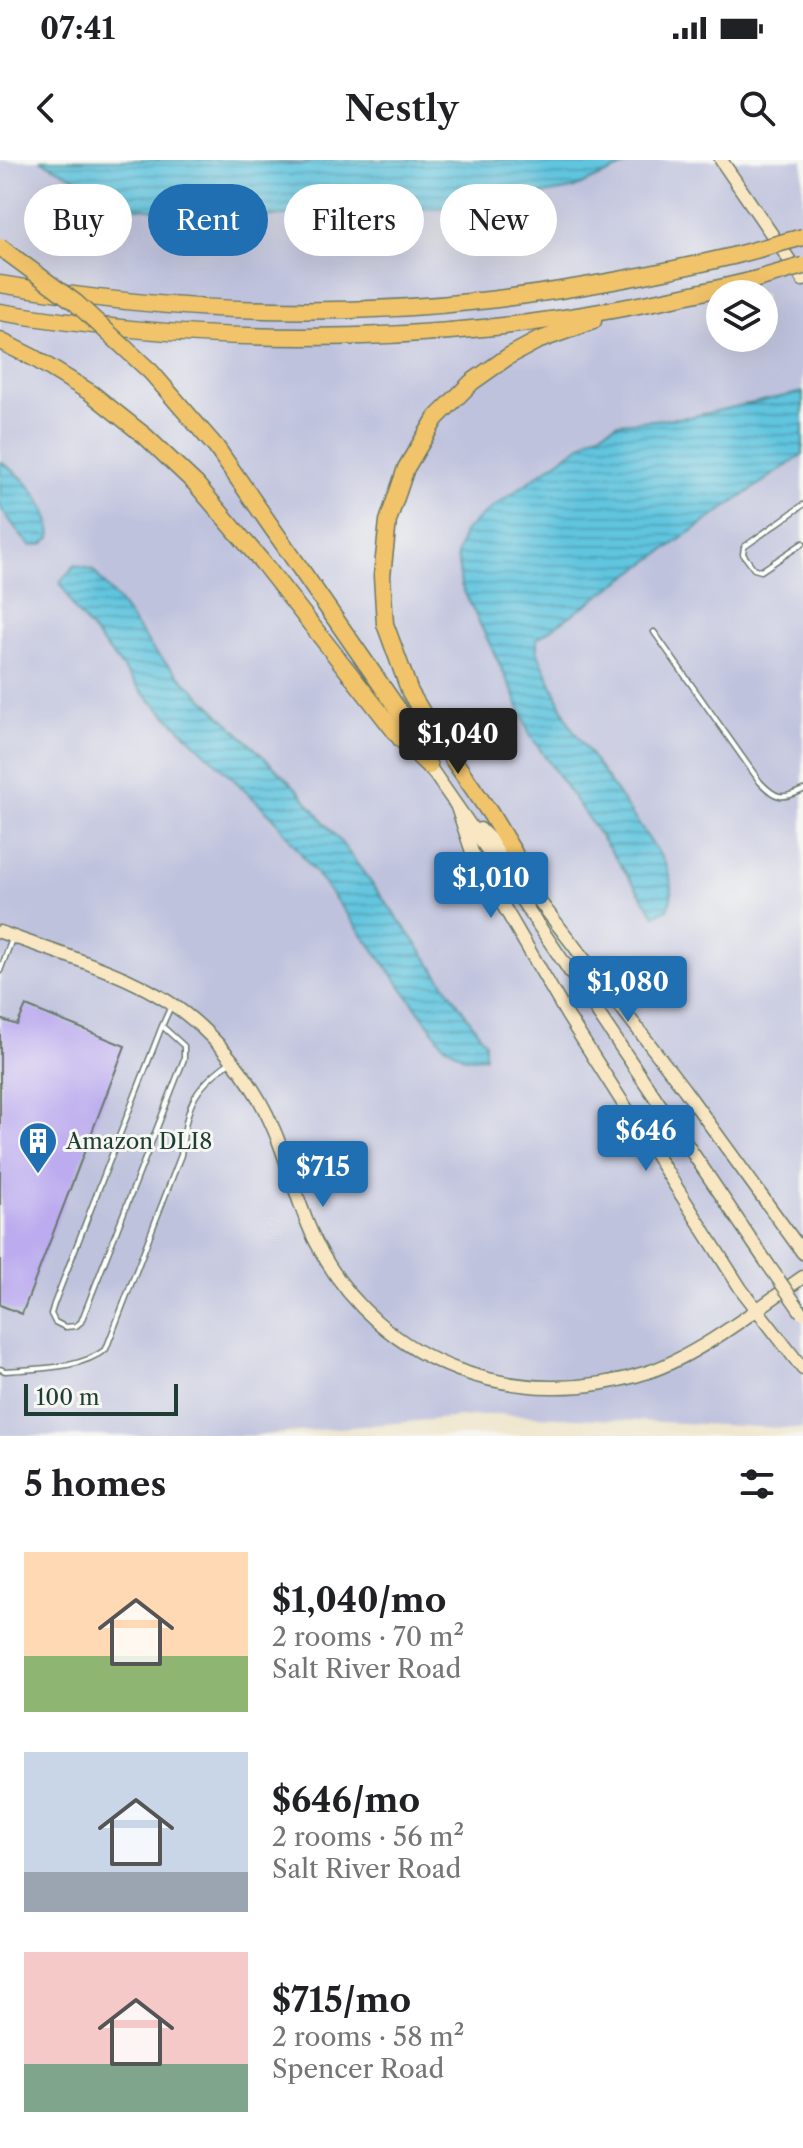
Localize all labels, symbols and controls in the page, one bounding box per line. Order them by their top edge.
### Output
text: 07:41 [40,10,115,47]
icon: back [24,86,68,130]
text: Nestly [344,86,459,130]
icon: search [735,86,779,130]
chip: Buy [24,184,132,256]
chip: Rent [148,184,268,256]
chip: Filters [284,184,424,256]
chip: New [440,184,557,256]
map controls [706,280,778,352]
button: layers [706,280,778,352]
pin: $1,040 [393,708,523,776]
text: $1,040 [417,718,499,750]
pin: $1,010 [426,852,556,920]
text: $1,010 [452,862,530,894]
pin: $1,080 [563,956,693,1024]
text: $1,080 [587,966,669,998]
pin: $646 [599,1105,693,1173]
text: $646 [615,1115,677,1147]
building icon: Amazon DLI8 [17,1120,59,1175]
place label: Amazon DLI8 [65,1128,212,1155]
pin: $715 [276,1141,370,1209]
text: $715 [296,1151,350,1183]
scale bar [24,1380,178,1416]
text: 100 m [36,1384,99,1411]
icon: filters [735,1462,779,1506]
text: 5 homes [24,1463,166,1505]
text: $1,040/mo [272,1579,446,1621]
icon: home [88,1584,184,1680]
text: 2 rooms · 70 m² [272,1621,464,1653]
text: Salt River Road [272,1653,461,1685]
text: $646/mo [272,1779,420,1821]
icon: home [88,1784,184,1880]
text: 2 rooms · 56 m² [272,1821,464,1853]
text: Salt River Road [272,1853,461,1885]
text: $715/mo [272,1979,411,2021]
icon: home [88,1984,184,2080]
text: 2 rooms · 58 m² [272,2021,464,2053]
text: Spencer Road [272,2053,444,2085]

